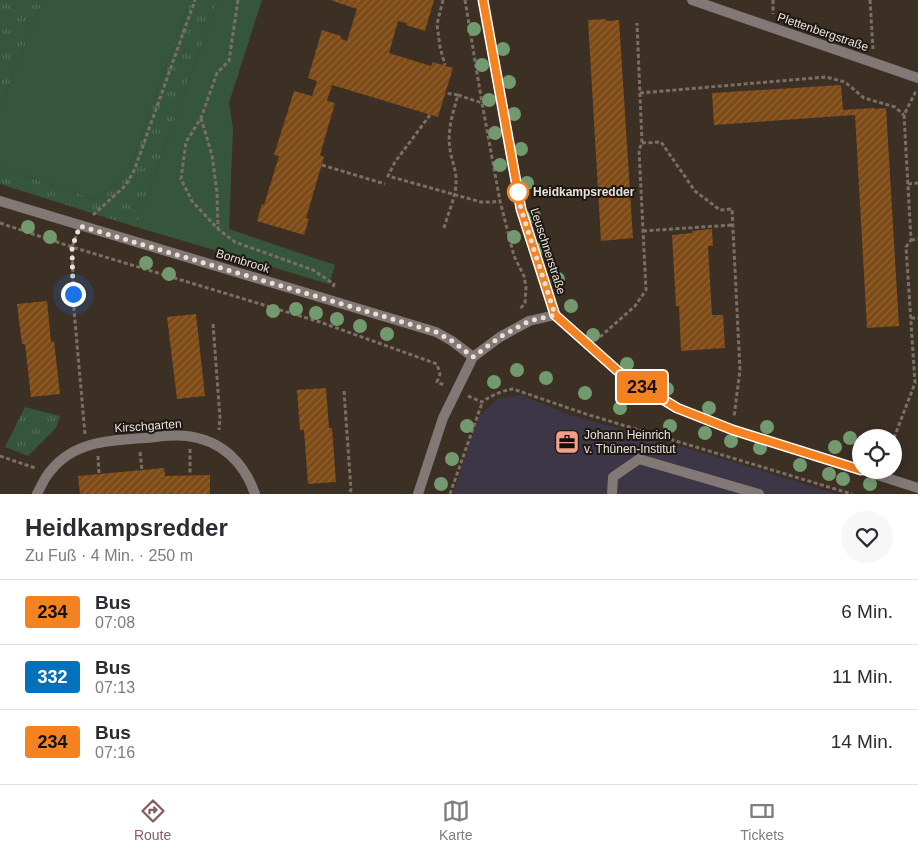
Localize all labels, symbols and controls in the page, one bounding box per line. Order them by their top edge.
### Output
street label: Plettenbergstraße [776,10,871,54]
marker: Heidkampsredder [507,181,529,203]
place label: Heidkampsredder [533,185,635,199]
street label: Leuschnerstraße [527,206,569,296]
street label: Bornbrook [214,246,272,276]
your location [61,282,86,307]
line badge: 234 [613,371,671,403]
text: 234 [627,377,657,397]
street label: Kirschgarten [114,417,182,435]
place label: Johann Heinrich v. Thünen-Institut [584,428,676,456]
office icon: Johann Heinrich v. Thünen-Institut [554,429,580,455]
map controls [852,429,902,479]
button: locate [852,429,902,479]
button: heart [841,511,893,563]
text: Heidkampsredder [25,514,228,541]
text: Zu Fuß · 4 Min. · 250 m [25,547,193,564]
text: Bus [95,592,131,613]
text: 6 Min. [841,601,893,622]
text: 234 [37,602,68,622]
text: 07:08 [95,614,135,631]
text: Bus [95,657,131,678]
text: 11 Min. [832,666,893,687]
text: 332 [37,667,68,687]
text: 07:13 [95,679,135,696]
text: Bus [95,722,131,743]
text: 14 Min. [831,731,893,752]
text: 234 [37,732,68,752]
text: 07:16 [95,744,135,761]
tab: Route [134,797,171,843]
tab: Karte [439,797,473,843]
tab: Tickets [740,797,784,843]

